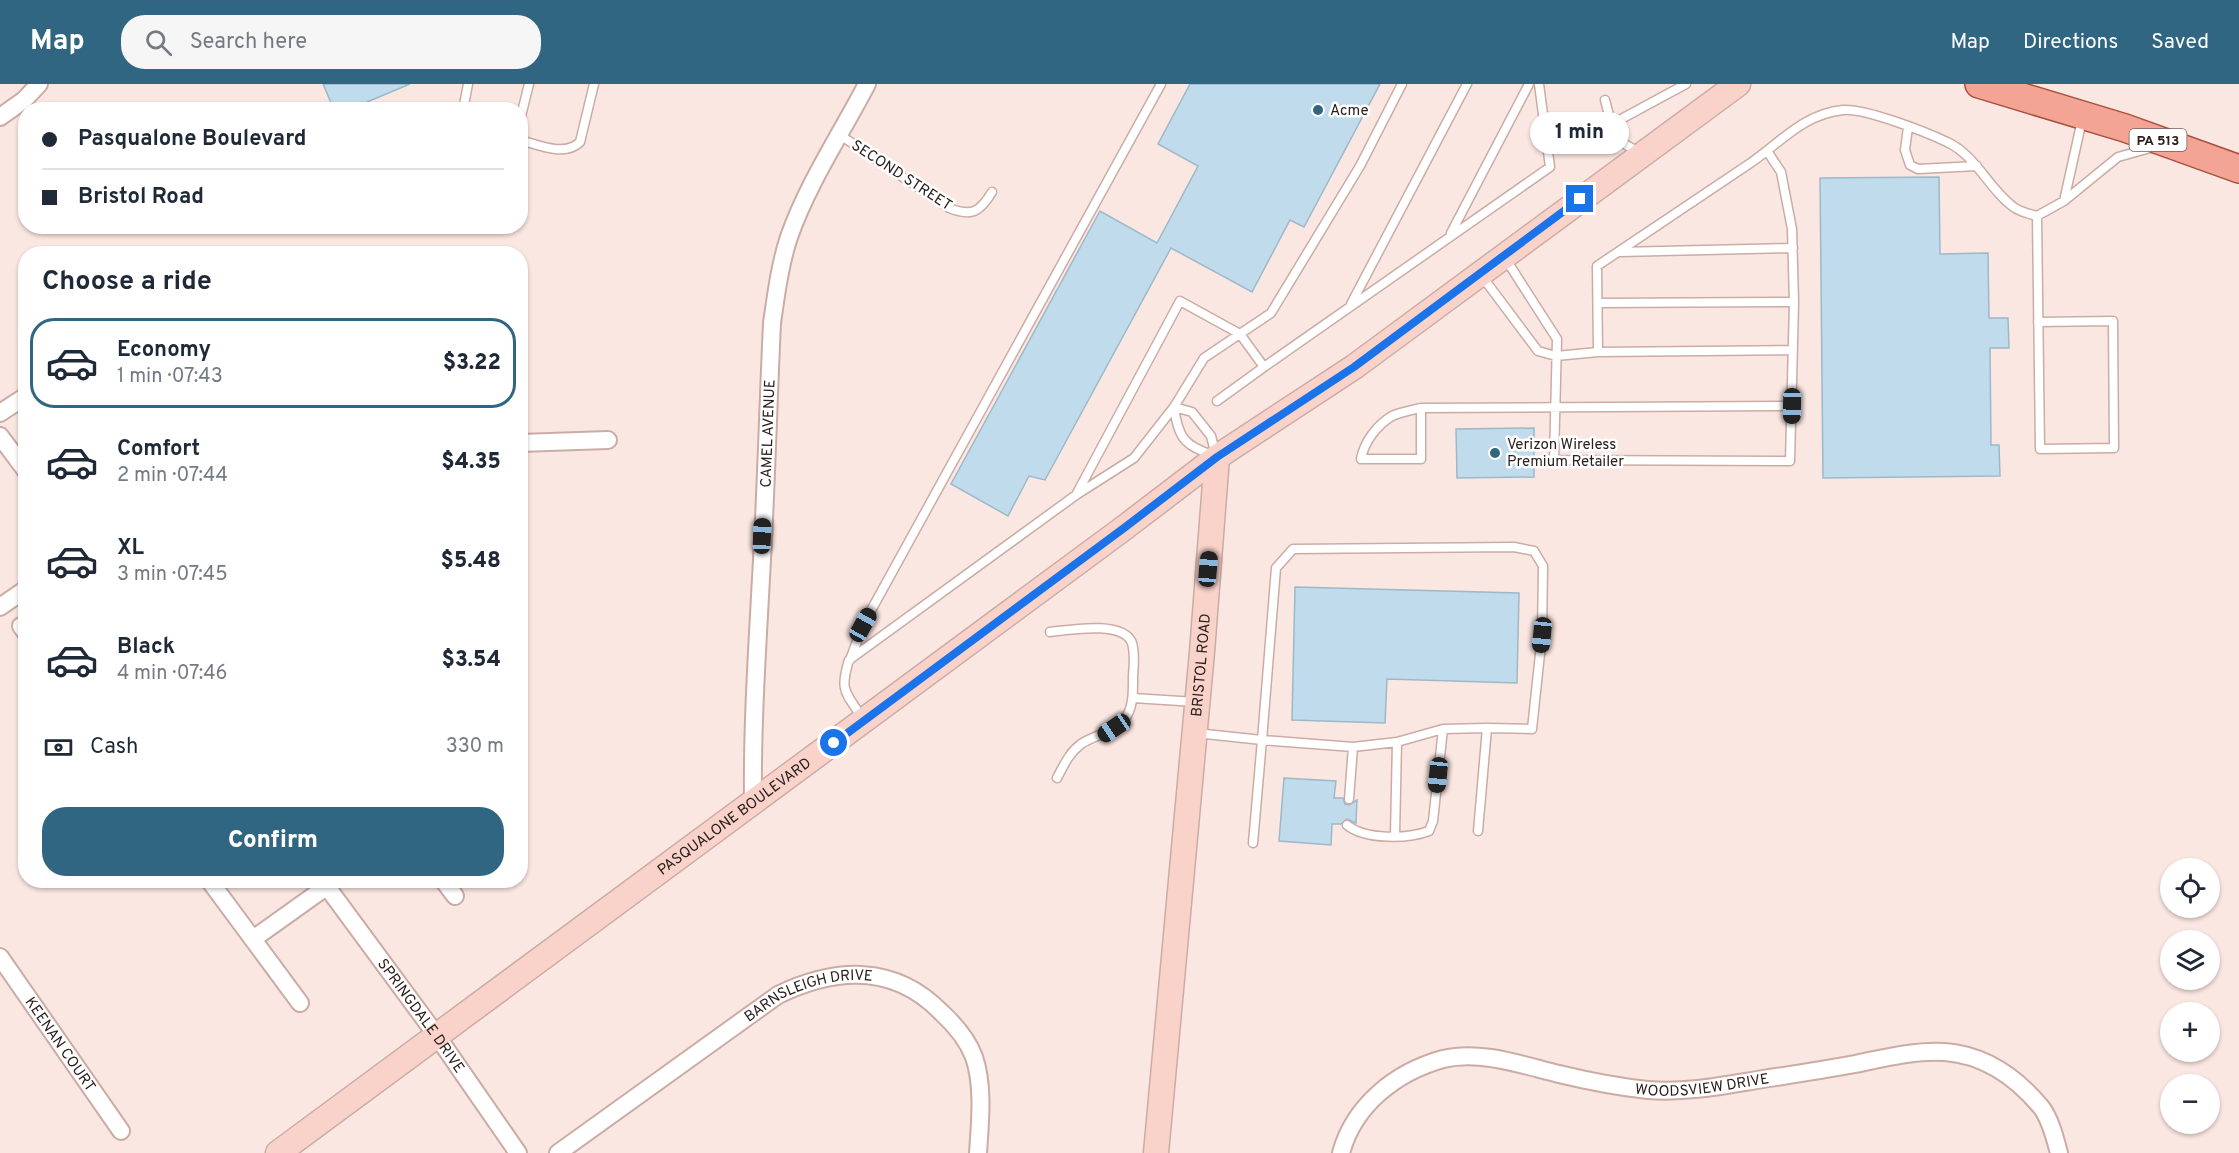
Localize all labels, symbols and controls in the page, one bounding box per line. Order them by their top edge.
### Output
search box [121,15,541,69]
text: Map [30,24,85,60]
icon: search [142,26,175,59]
text: Search here [190,29,307,56]
text: Map [1950,29,1990,56]
text: Directions [2023,29,2118,56]
text: Saved [2151,29,2209,56]
place label: Acme [1330,102,1369,121]
marker: Acme [1311,103,1325,117]
callout: 1 min [1530,112,1630,154]
text: 1 min [1555,120,1604,146]
text: Pasqualone Boulevard [78,126,306,153]
road number: PA 513 [2130,129,2186,151]
street label: SECOND STREET [847,137,955,216]
text: Bristol Road [78,184,204,211]
route end [1566,185,1593,212]
text: Choose a ride [42,265,212,299]
icon: car [45,336,99,390]
text: Economy [117,337,211,364]
text: $3.22 [443,350,501,377]
text: 1 min · 07:43 [117,364,223,390]
street label: CAMEL AVENUE [757,379,781,488]
car [1783,388,1801,424]
icon: car [45,435,99,489]
text: Comfort [117,436,200,463]
place label: Verizon Wireless Premium Retailer [1507,436,1624,472]
marker: Verizon Wireless Premium Retailer [1488,446,1502,460]
text: $4.35 [441,449,501,476]
text: 2 min · 07:44 [117,463,228,489]
car [752,518,772,554]
icon: car [45,534,99,588]
text: XL [117,535,144,562]
text: $5.48 [440,548,501,575]
car [1197,550,1219,588]
text: 3 min · 07:45 [117,562,228,588]
car [846,605,880,645]
street label: BRISTOL ROAD [1188,613,1216,718]
car [1531,616,1553,654]
icon: car [45,633,99,687]
text: Black [117,634,175,661]
text: $3.54 [441,647,501,674]
text: 4 min · 07:46 [117,661,228,687]
car [1094,710,1134,746]
route start [820,729,847,756]
icon: cash [42,731,75,764]
text: Cash [90,734,139,761]
text: 330 m [446,734,504,760]
street label: PASQUALONE BOULEVARD [654,754,816,880]
car [1427,756,1449,794]
button: Confirm [42,807,504,876]
map controls [2160,858,2220,1134]
button: locate [2160,858,2220,918]
button: layers [2160,930,2220,990]
street label: SPRINGDALE DRIVE [372,955,468,1077]
street label: BARNSLEIGH DRIVE [741,967,874,1027]
street label: KEENAN COURT [20,994,99,1096]
button: + [2160,1002,2220,1062]
street label: WOODSVIEW DRIVE [1634,1070,1771,1102]
button: − [2160,1074,2220,1134]

